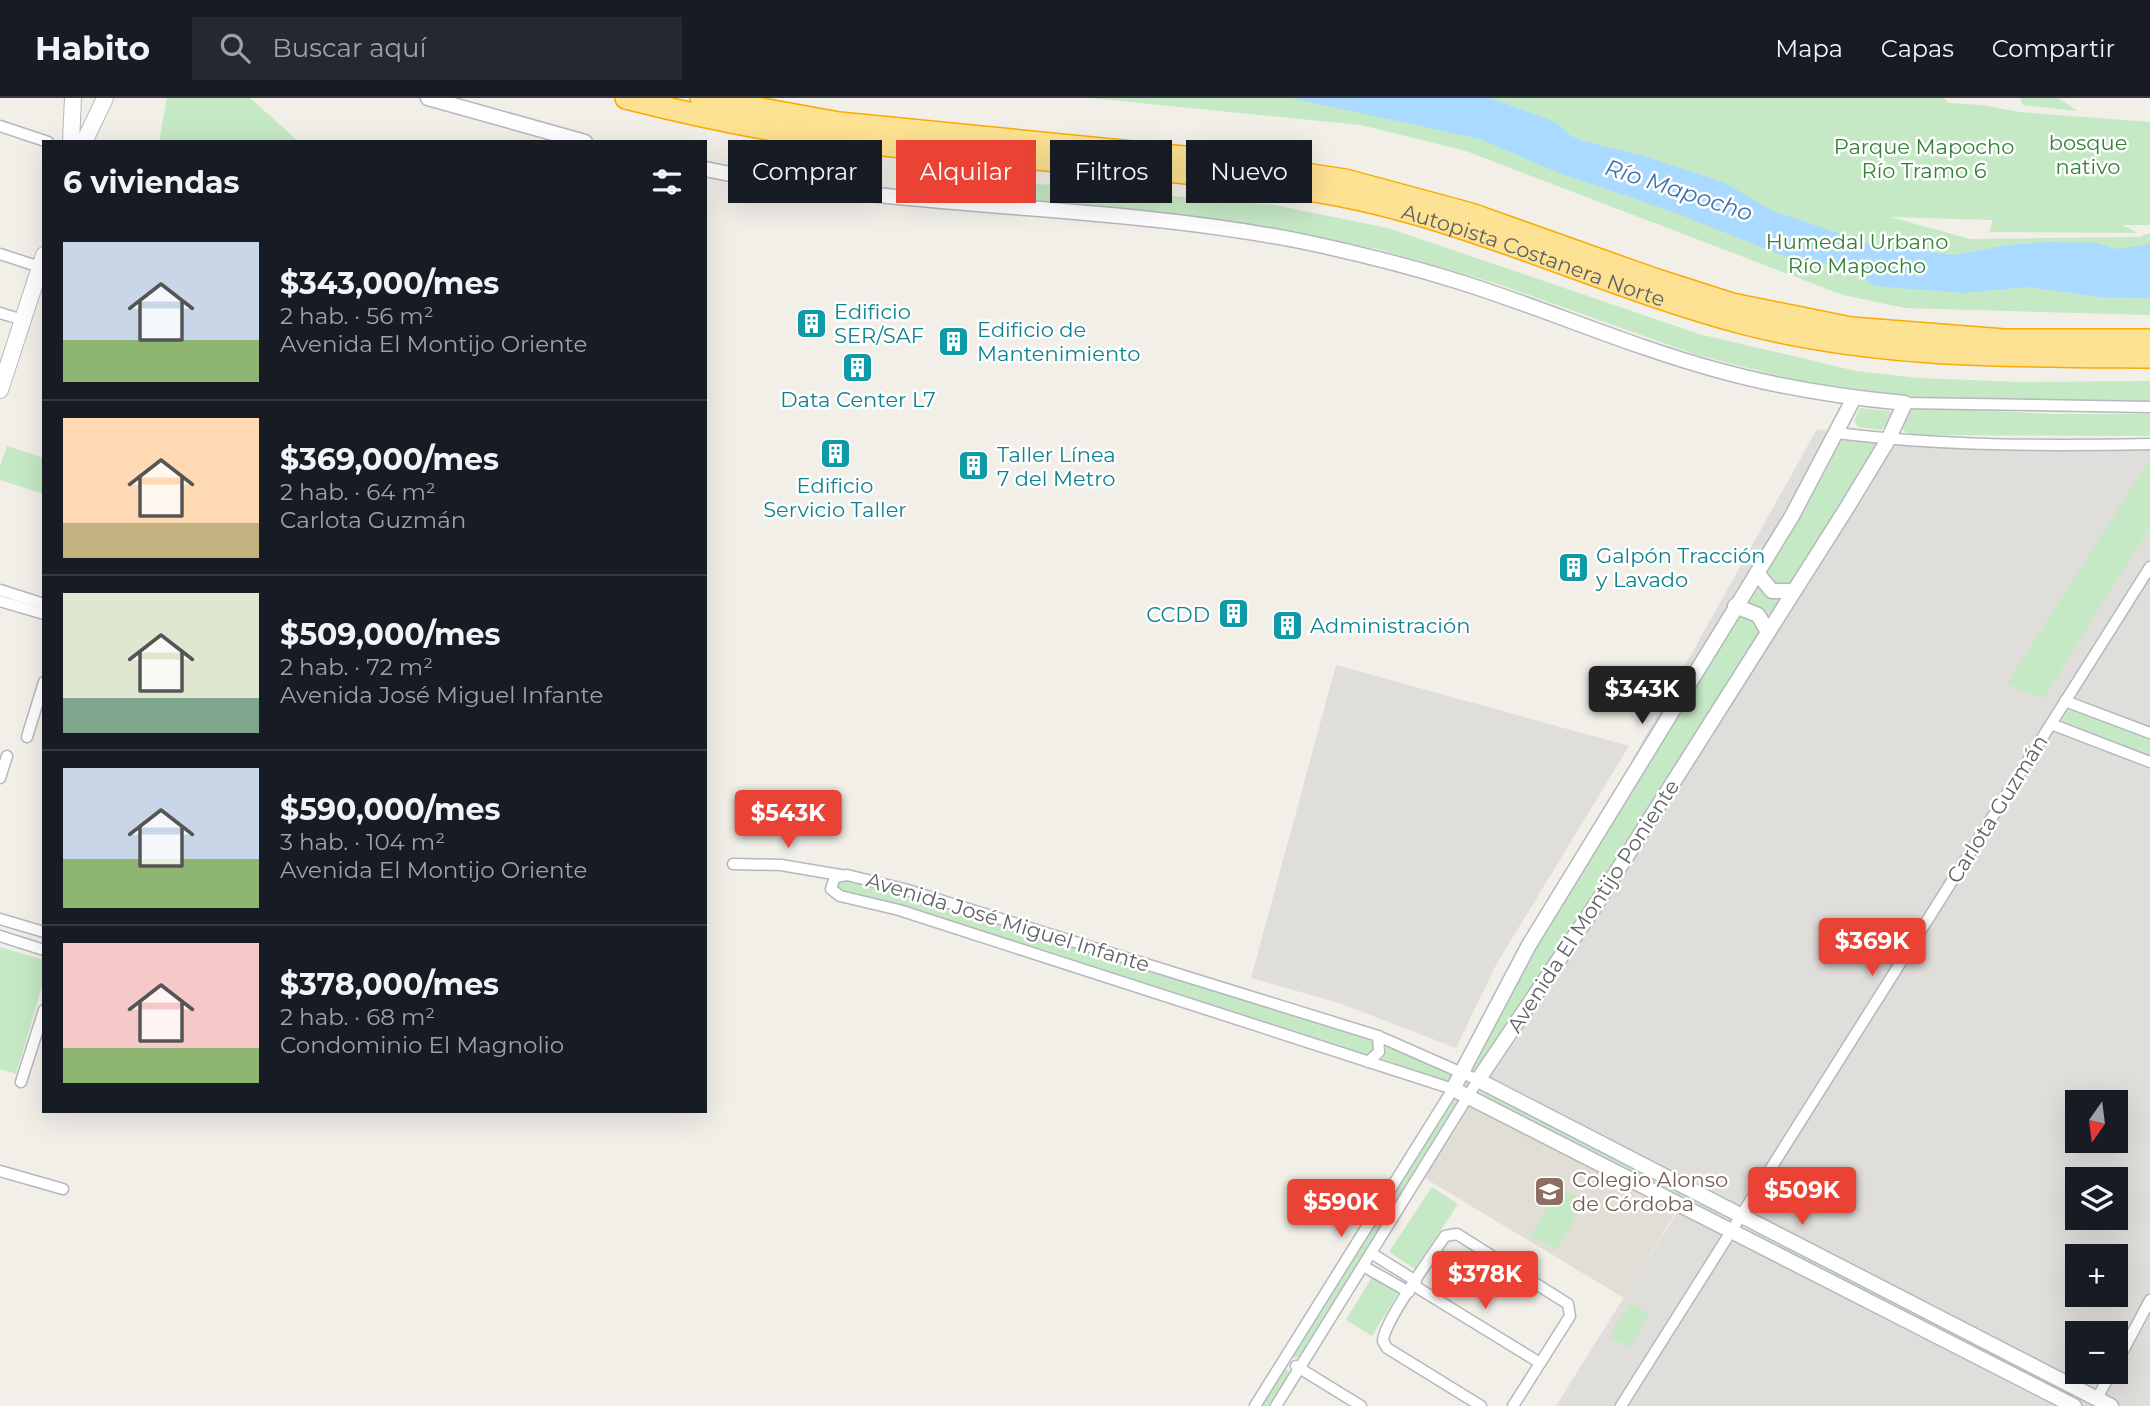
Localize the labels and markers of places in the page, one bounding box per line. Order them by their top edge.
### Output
place label: Edificio SER/SAF [834,299,924,348]
building icon: Edificio SER/SAF [794,306,828,340]
place label: Edificio de Mantenimiento [977,317,1140,366]
building icon: Edificio de Mantenimiento [937,324,971,358]
building icon: Data Center L7 [841,350,875,384]
place label: Data Center L7 [780,387,936,412]
building icon: Edificio Servicio Taller [818,436,852,470]
place label: Taller Línea 7 del Metro [997,442,1116,491]
building icon: Taller Línea 7 del Metro [957,449,991,483]
place label: Edificio Servicio Taller [763,473,907,522]
place label: Galpón Tracción y Lavado [1595,543,1765,592]
building icon: Galpón Tracción y Lavado [1556,550,1590,584]
building icon: CCDD [1216,597,1250,631]
place label: CCDD [1146,602,1210,627]
building icon: Administración [1270,608,1304,642]
place label: Administración [1310,613,1470,638]
pin: $343K [1593,666,1691,726]
pin: $543K [739,790,837,850]
pin: $369K [1823,918,1921,978]
place label: Colegio Alonso de Córdoba [1572,1167,1728,1216]
pin: $509K [1753,1168,1851,1227]
school or university icon: Colegio Alonso de Córdoba [1532,1174,1566,1208]
pin: $590K [1292,1180,1390,1239]
pin: $378K [1436,1252,1534,1311]

